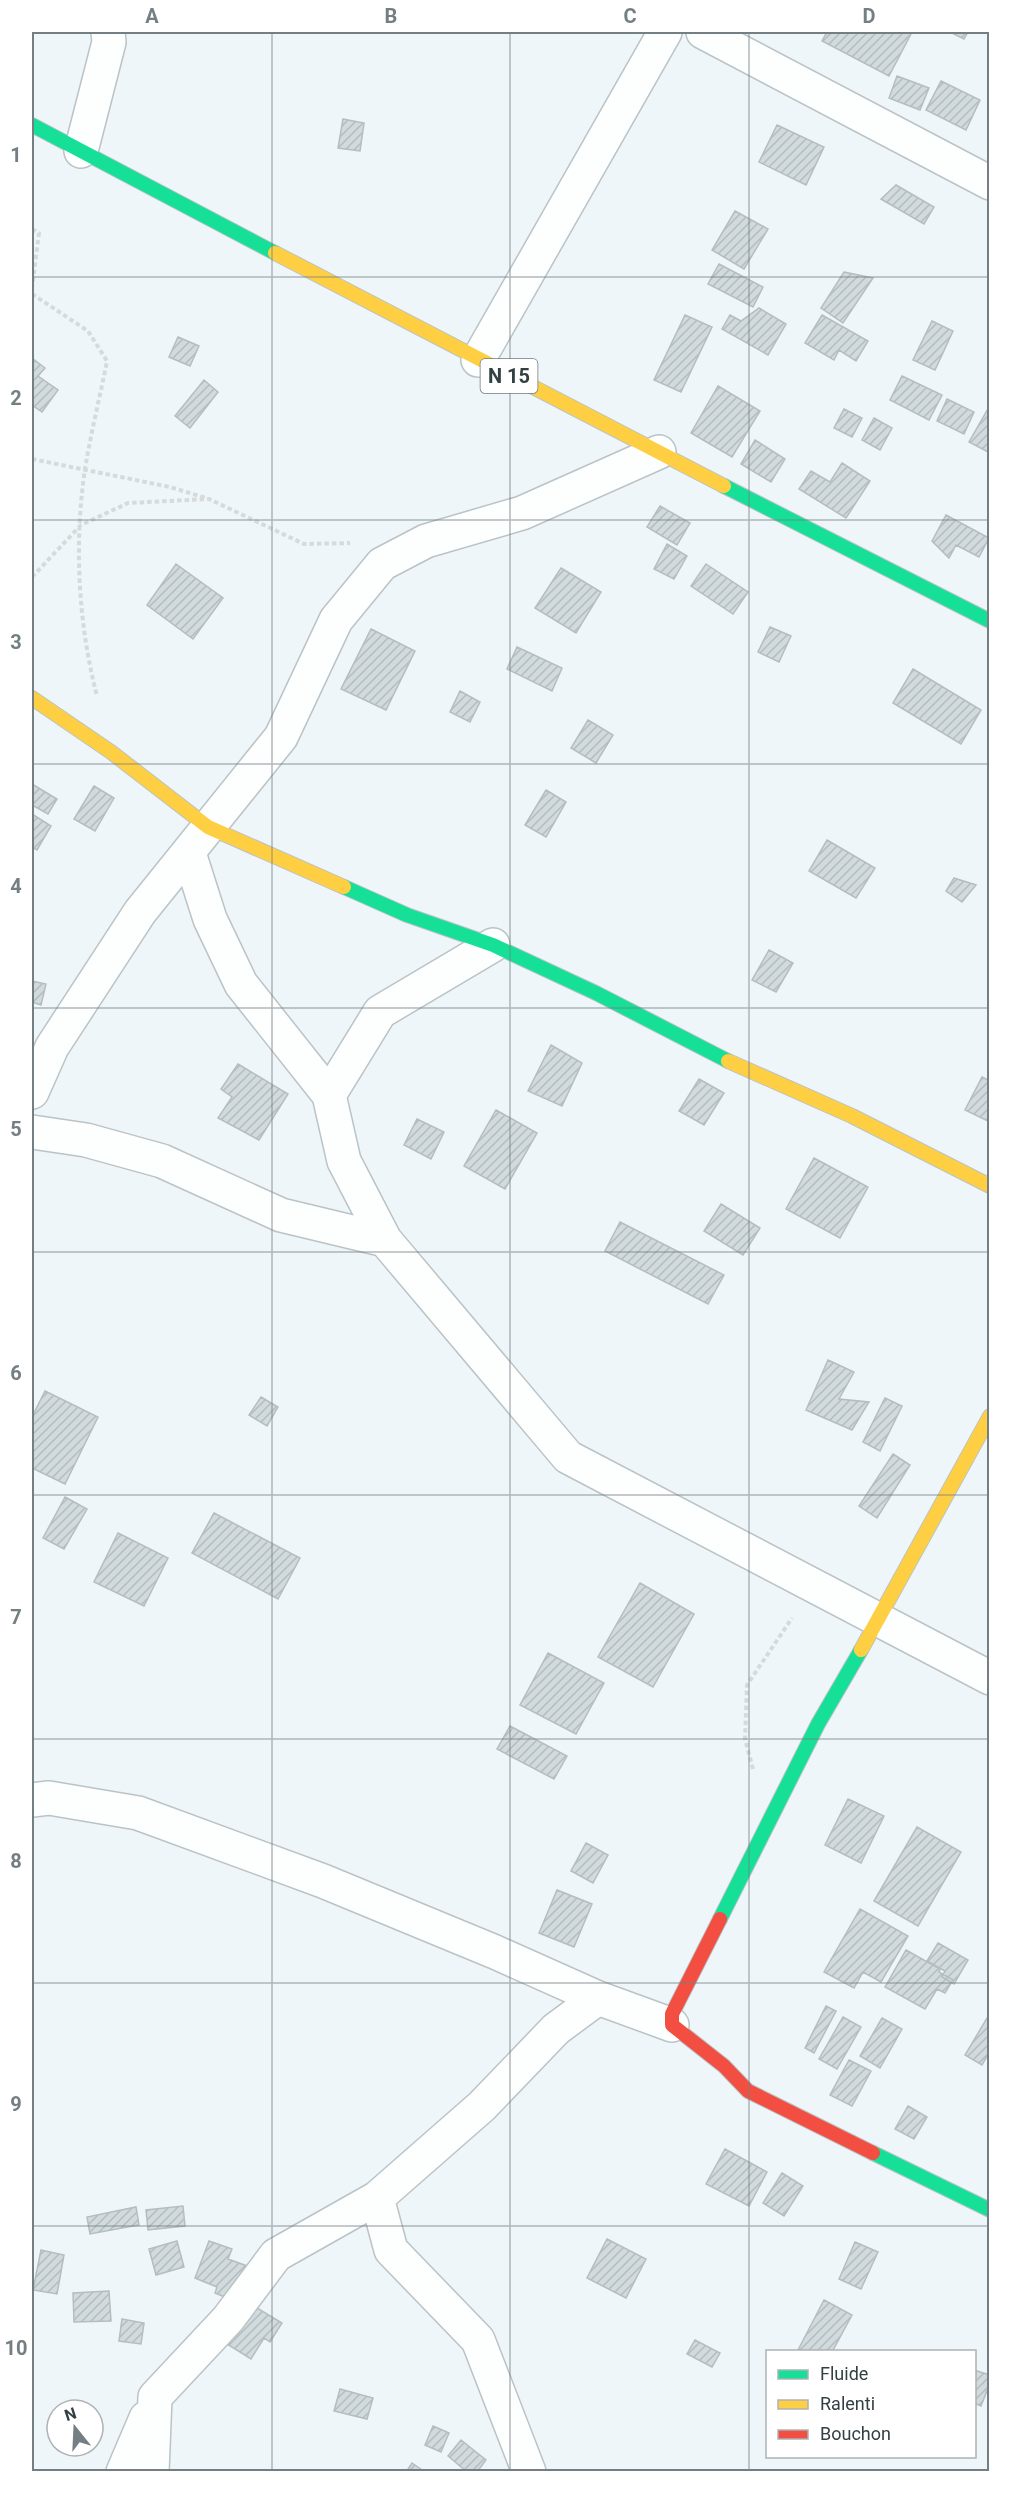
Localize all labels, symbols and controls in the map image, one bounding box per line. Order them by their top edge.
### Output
text: A [145,4,159,28]
text: B [385,4,397,28]
text: C [623,4,637,28]
text: D [863,4,876,28]
text: 1 [10,143,22,167]
road number: N 15 [480,359,538,393]
text: 2 [10,386,22,410]
text: 3 [10,630,22,654]
text: 4 [10,874,22,898]
text: 5 [10,1117,22,1141]
text: 6 [10,1361,22,1385]
text: 7 [10,1605,22,1629]
text: 8 [10,1849,22,1873]
text: 9 [10,2092,22,2116]
text: 10 [5,2336,27,2360]
legend [766,2350,976,2458]
text: Fluide [820,2363,868,2384]
text: Ralenti [820,2393,875,2414]
north arrow [45,2398,105,2458]
text: N [62,2403,79,2425]
text: Bouchon [820,2423,891,2444]

